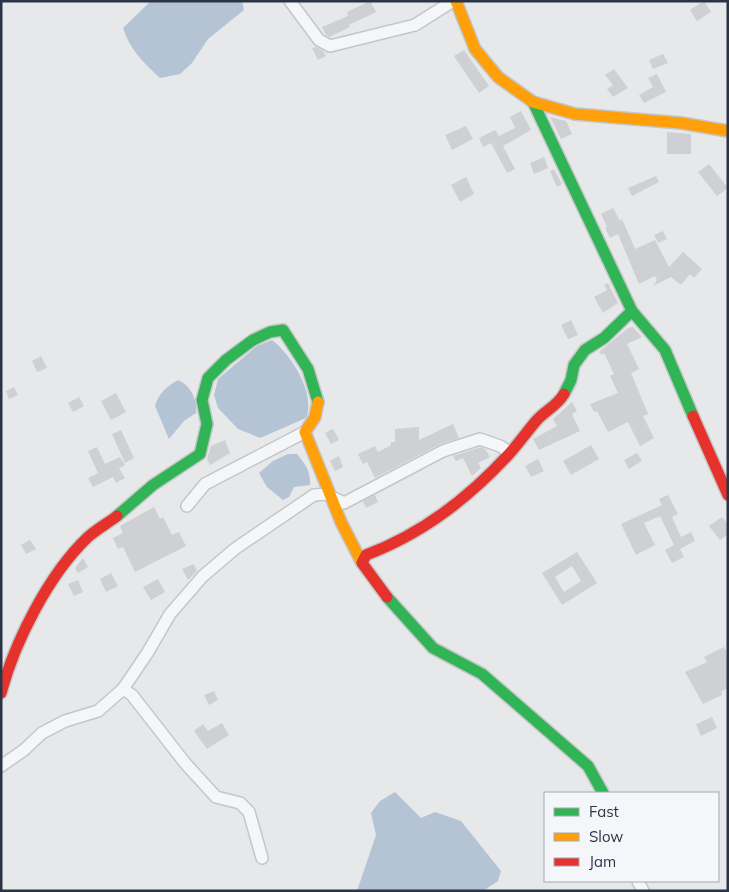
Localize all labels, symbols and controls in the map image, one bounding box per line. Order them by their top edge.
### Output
legend [544,792,719,882]
text: Fast [589,802,619,821]
text: Slow [589,827,623,846]
text: Jam [589,852,616,871]

